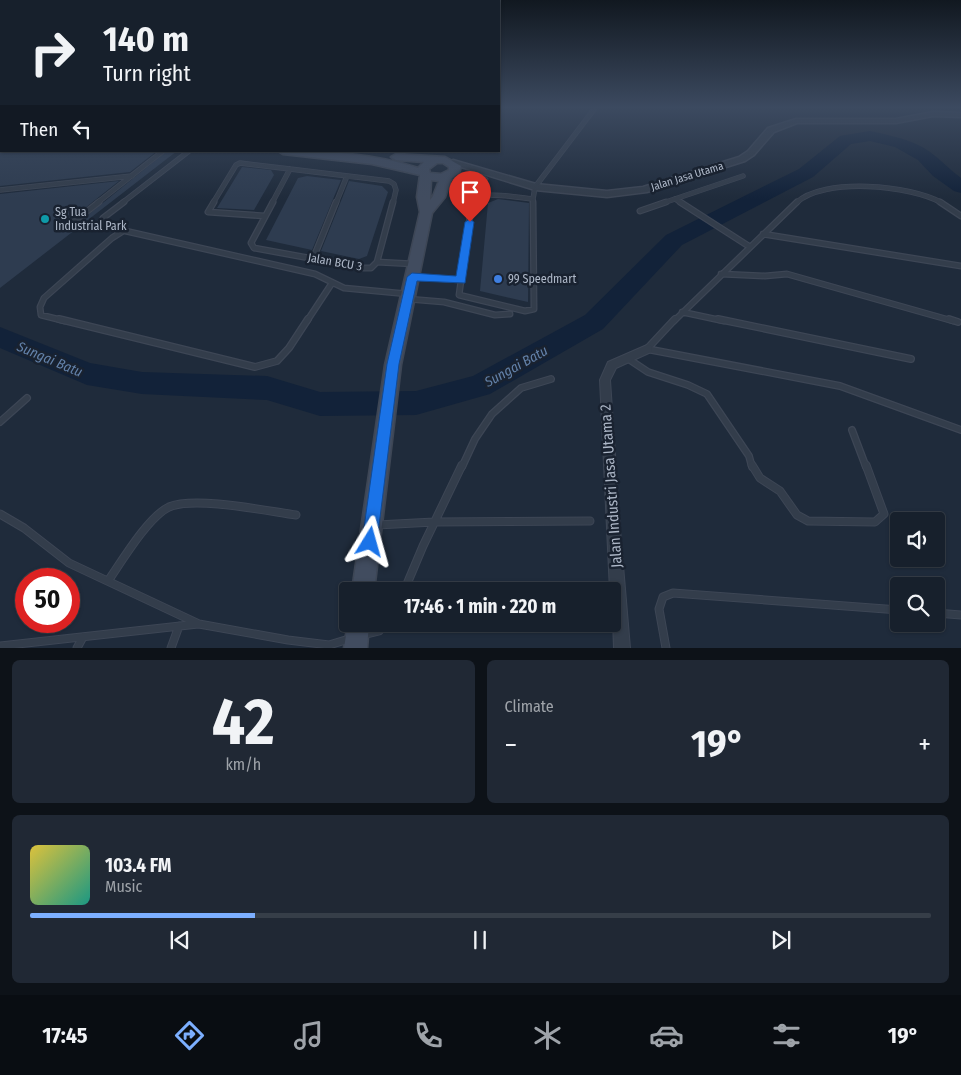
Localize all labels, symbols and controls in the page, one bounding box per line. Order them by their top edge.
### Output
text: 140 m [103,18,189,60]
icon: right [20,20,85,85]
text: Turn right [103,60,191,87]
icon: left [68,115,96,143]
text: Then [20,118,58,141]
street label: Jalan Jasa Utama [649,159,725,194]
pin [449,171,491,222]
icon: arrive [456,178,484,206]
place label: Sg Tua Industrial Park [55,205,127,233]
marker: Sg Tua Industrial Park [39,213,51,225]
street label: Jalan BCU 3 [307,250,363,274]
place label: 99 Speedmart [508,272,576,286]
marker: 99 Speedmart [492,273,504,285]
water label: Sungai Batu [14,338,85,381]
water label: Sungai Batu [481,342,551,391]
street label: Jalan Industri Jasa Utama 2 [596,403,626,568]
map controls [890,512,945,632]
button: sound [890,512,945,567]
position arrow [343,515,395,567]
speed limit sign: 50 [15,568,80,633]
button: search [890,577,945,632]
text: 17:46 · 1 min · 220 m [404,595,556,618]
text: 42 [212,683,275,761]
text: Climate [505,697,554,716]
text: 19° [691,721,744,767]
text: − [505,728,517,761]
text: + [918,728,931,761]
text: km/h [225,755,261,774]
text: 103.4 FM [105,854,171,877]
text: Music [105,877,142,896]
icon: previous [166,926,194,954]
icon: pause [466,926,494,954]
icon: next [767,926,795,954]
icon: directions [172,1018,207,1053]
icon: music [291,1018,326,1053]
icon: phone [411,1018,446,1053]
icon: climate [530,1018,565,1053]
icon: car [649,1018,684,1053]
icon: filters [769,1018,804,1053]
text: 17:45 [42,1022,88,1049]
text: 19° [888,1022,919,1049]

